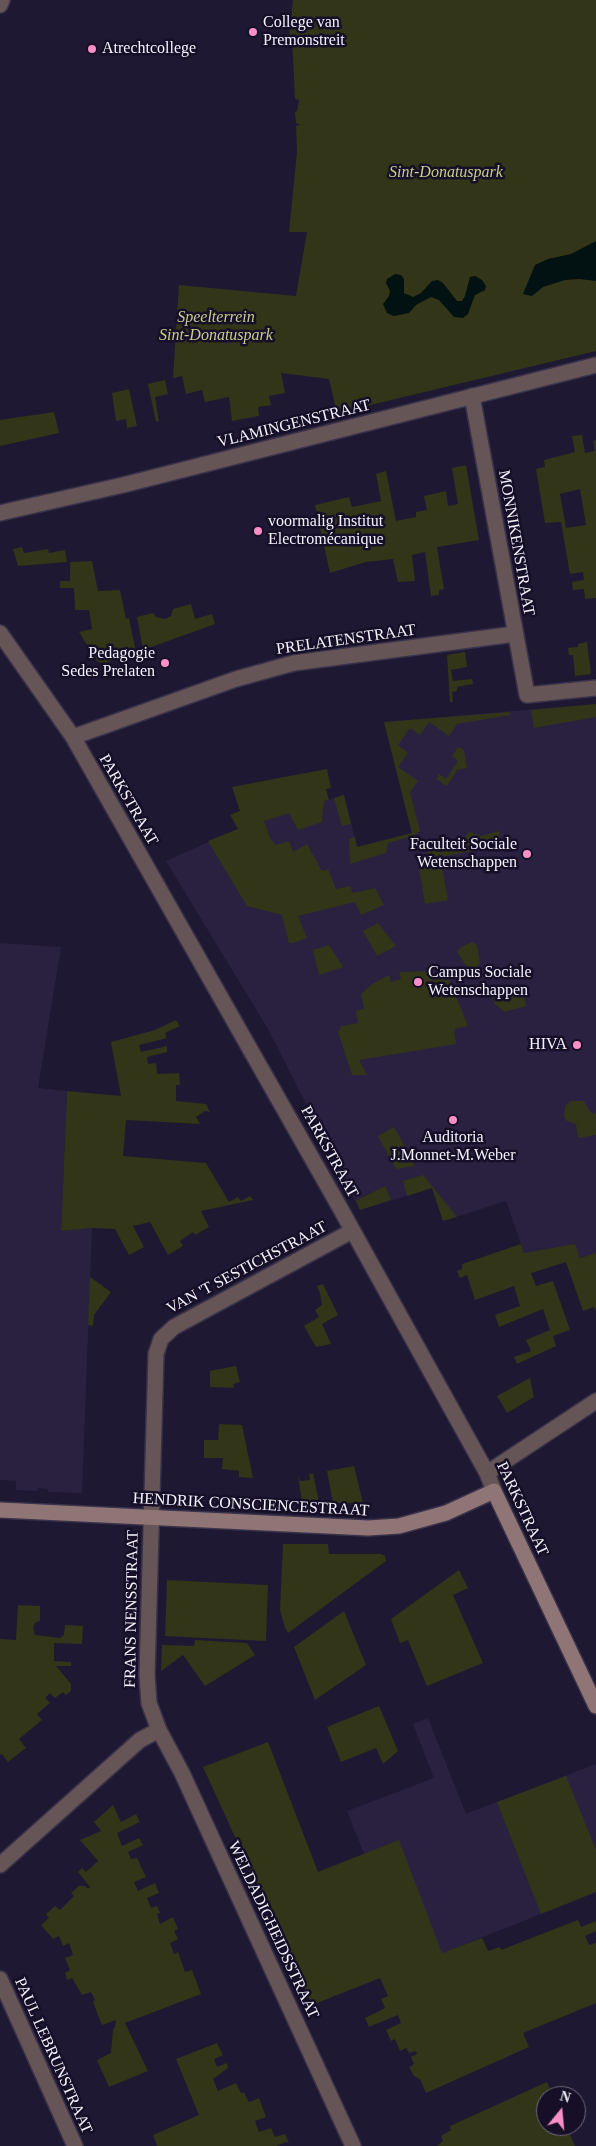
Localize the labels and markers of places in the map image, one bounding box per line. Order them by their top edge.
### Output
place label: College van Premonstreit [263,13,361,51]
marker: College van Premonstreit [247,26,259,38]
place label: Atrechtcollege [102,39,209,59]
marker: Atrechtcollege [86,43,98,55]
place label: voormalig Institut Electromécanique [268,512,404,550]
marker: voormalig Institut Electromécanique [252,525,264,537]
place label: Pedagogie Sedes Prelaten [44,644,155,682]
marker: Pedagogie Sedes Prelaten [159,657,171,669]
place label: Faculteit Sociale Wetenschappen [395,835,517,873]
marker: Faculteit Sociale Wetenschappen [521,848,533,860]
place label: Campus Sociale Wetenschappen [428,963,548,1001]
marker: Campus Sociale Wetenschappen [412,976,424,988]
place label: HIVA [532,1035,567,1055]
marker: HIVA [571,1039,583,1051]
marker: Auditoria J.Monnet-M.Weber [447,1114,459,1126]
place label: Auditoria J.Monnet-M.Weber [383,1128,523,1166]

